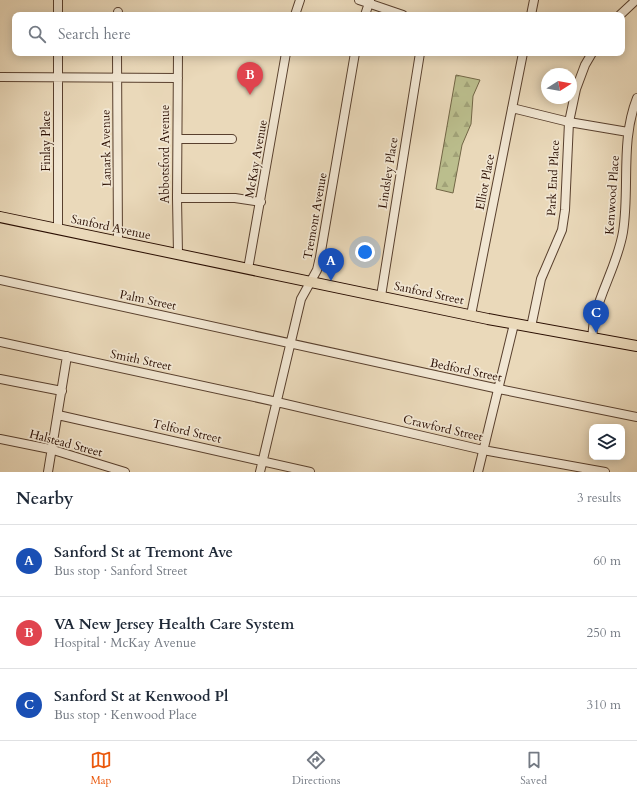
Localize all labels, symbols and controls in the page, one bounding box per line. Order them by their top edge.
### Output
search box [12,12,625,56]
icon: search [26,23,48,45]
text: Search here [58,24,131,44]
pin: B [237,62,263,95]
north arrow [541,68,577,104]
street label: Abbotsford Avenue [157,105,173,203]
street label: Lanark Avenue [97,109,115,187]
street label: Finlay Place [38,110,54,172]
street label: McKay Avenue [241,119,271,199]
street label: Lindsley Place [374,136,402,210]
street label: Park End Place [543,139,563,217]
street label: Elliot Place [472,153,498,211]
street label: Kenwood Place [601,155,623,235]
street label: Tremont Avenue [300,171,330,261]
street label: Sanford Avenue [70,211,152,243]
your location [355,242,375,262]
pin: A [318,248,344,281]
street label: Sanford Street [393,278,466,308]
street label: Palm Street [118,286,178,314]
pin: C [583,300,609,333]
street label: Smith Street [109,346,173,374]
street label: Bedford Street [429,355,504,385]
street label: Crawford Street [402,411,485,445]
street label: Telford Street [151,415,223,447]
map controls [589,424,625,460]
button: layers [589,424,625,460]
street label: Halstead Street [28,426,105,461]
text: Nearby [16,487,73,510]
text: 3 results [577,489,621,507]
text: Sanford St at Tremont Ave [54,542,233,562]
text: A [24,552,34,570]
text: 60 m [593,552,621,570]
text: Bus stop · Sanford Street [54,562,187,580]
text: VA New Jersey Health Care System [54,614,294,634]
text: B [24,624,34,642]
text: 250 m [587,624,621,642]
text: Hospital · McKay Avenue [54,634,196,652]
text: Sanford St at Kenwood Pl [54,686,228,706]
text: C [24,696,34,714]
text: 310 m [587,696,621,714]
text: Bus stop · Kenwood Place [54,706,197,724]
tab: Map [90,749,112,788]
tab: Directions [292,749,340,788]
tab: Saved [520,749,547,788]

